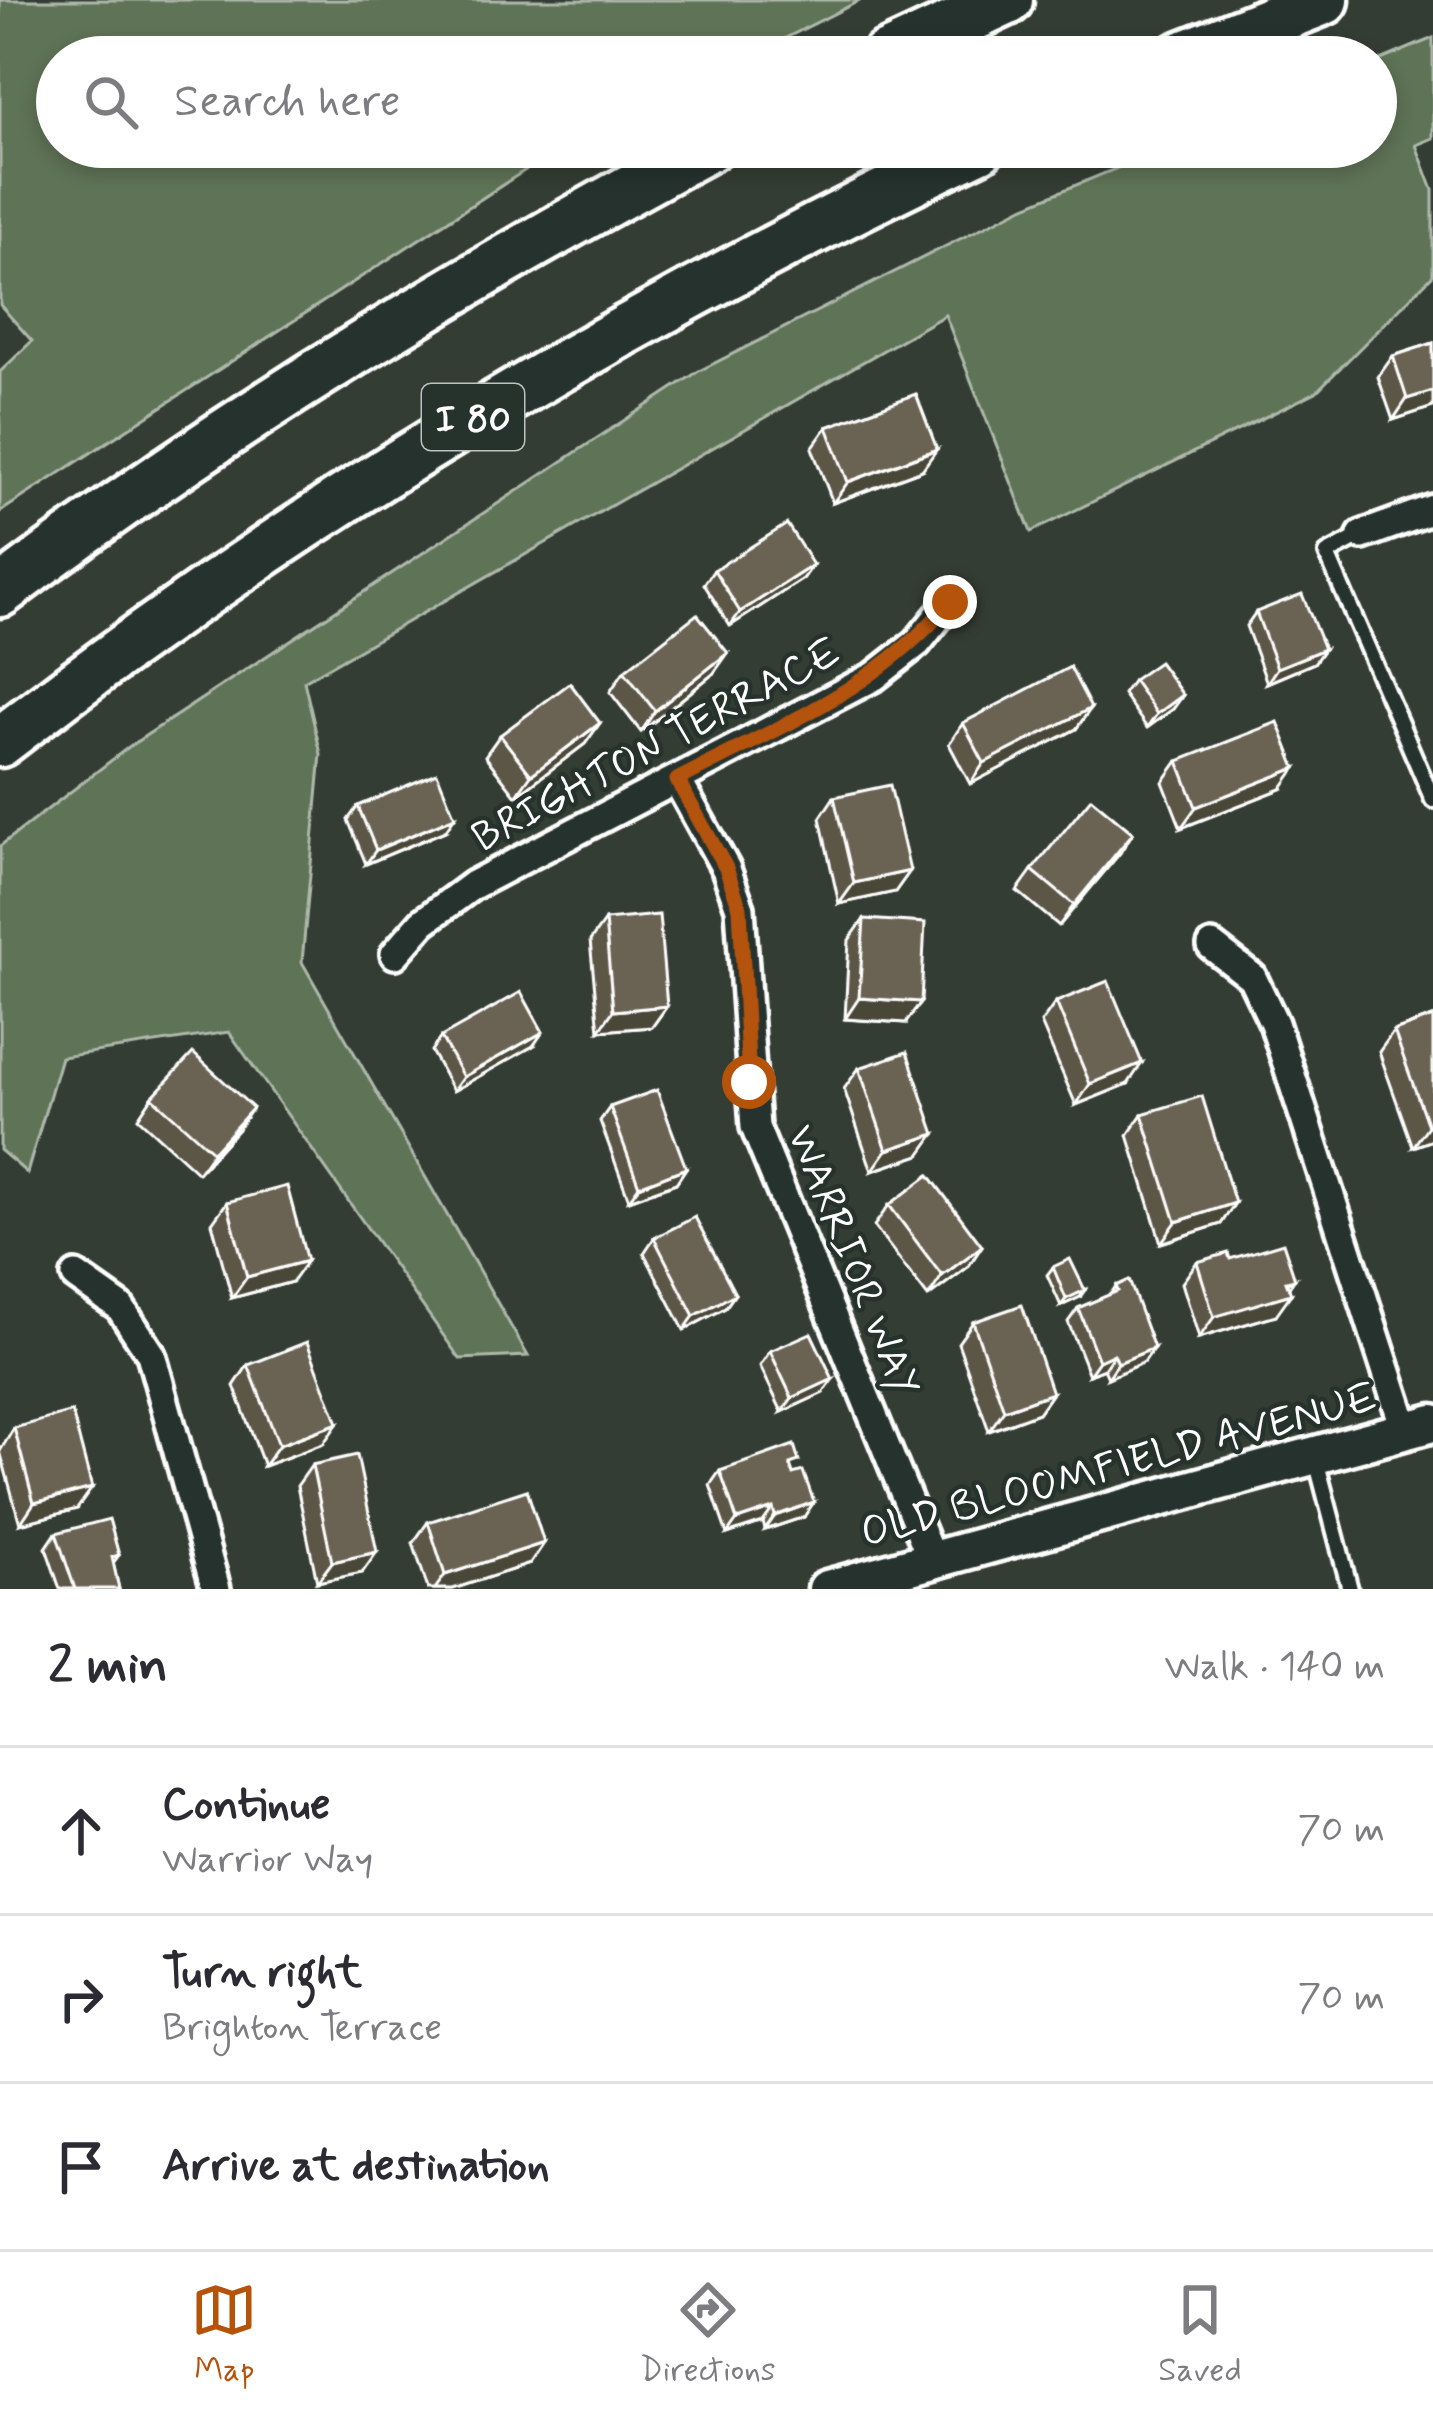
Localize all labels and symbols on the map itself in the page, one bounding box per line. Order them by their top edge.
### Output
road number: I 80 [422,384,524,450]
route end [923,575,977,629]
street label: BRIGHTON TERRACE [463,626,850,866]
route start [722,1055,776,1109]
street label: WARRIOR WAY [772,1117,931,1405]
street label: OLD BLOOMFIELD AVENUE [855,1371,1383,1562]

